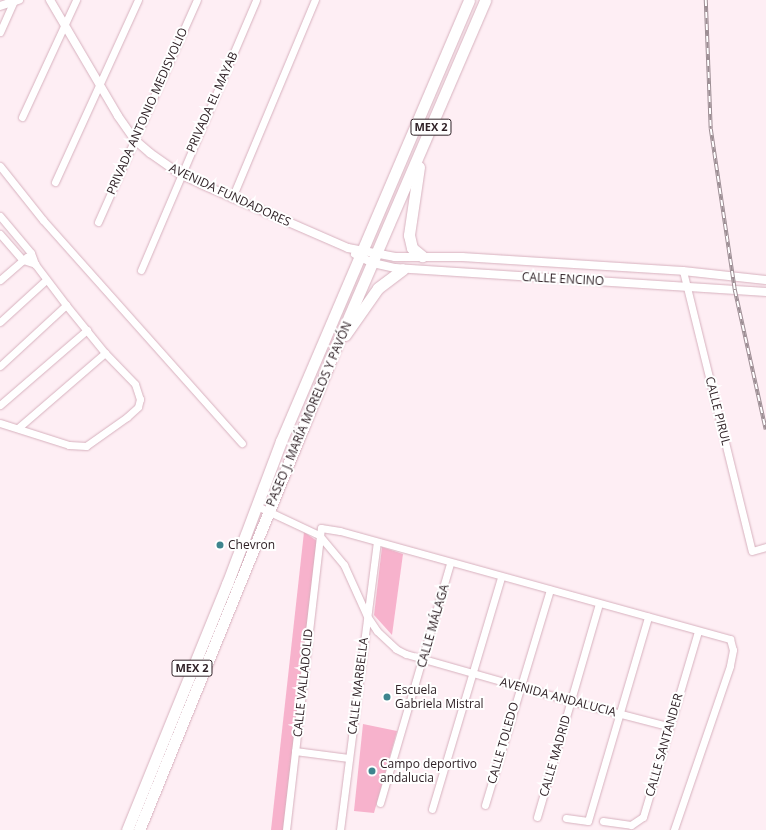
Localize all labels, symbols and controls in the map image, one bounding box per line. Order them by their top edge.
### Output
street label: PRIVADA ANTONIO MEDISVOLIO [104,25,190,197]
street label: PRIVADA EL MAYAB [183,49,241,155]
road number: MEX 2 [410,118,452,136]
street label: AVENIDA FUNDADORES [167,161,293,229]
street label: CALLE ENCINO [521,270,605,288]
street label: PASEO J. MARÍA MORELOS Y PAVÓN [263,319,355,509]
street label: CALLE PIRUL [702,375,734,447]
place label: Chevron [228,538,275,552]
marker: Chevron [215,540,225,550]
street label: CALLE MÁLAGA [414,583,452,669]
street label: CALLE VALLADOLID [290,628,316,738]
street label: CALLE MARBELLA [345,637,371,735]
road number: MEX 2 [171,659,213,677]
street label: AVENIDA ANDALUCIA [498,675,618,719]
place label: Escuela Gabriela Mistral [395,683,484,711]
marker: Escuela Gabriela Mistral [382,692,392,702]
street label: CALLE SANTANDER [642,692,686,798]
street label: CALLE TOLEDO [484,700,522,786]
street label: CALLE MADRID [537,714,573,798]
place label: Campo deportivo andalucia [380,757,477,785]
marker: Campo deportivo andalucia [367,766,377,776]

